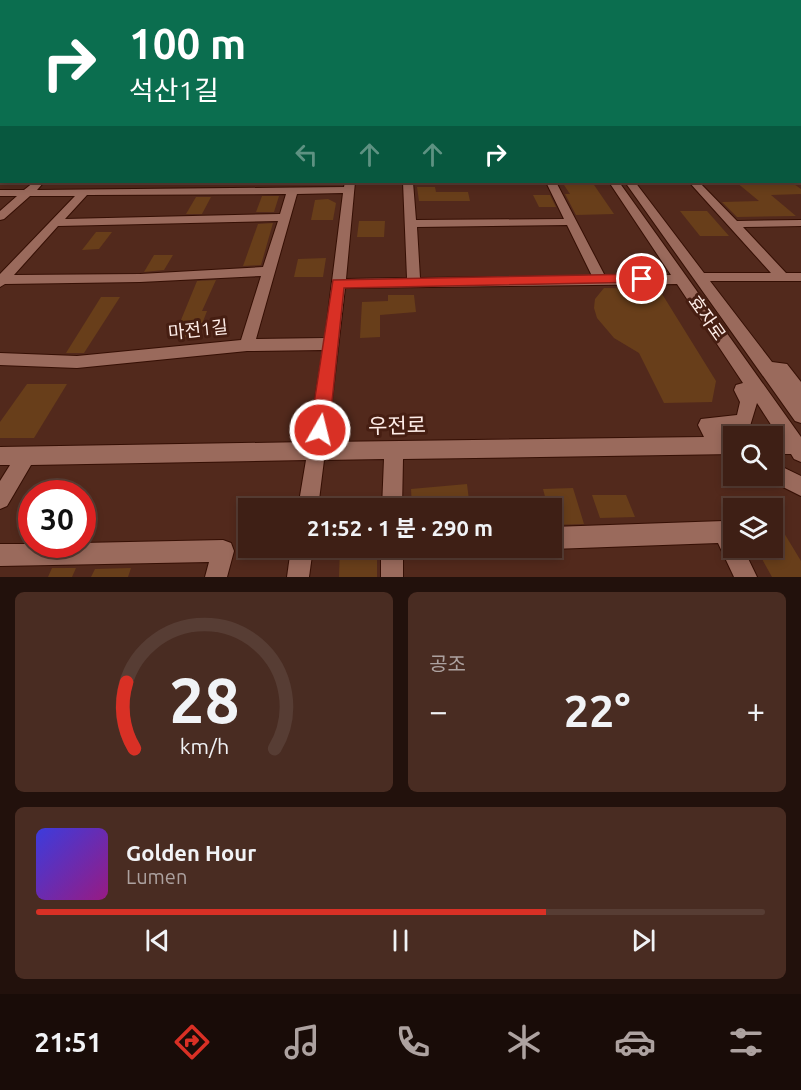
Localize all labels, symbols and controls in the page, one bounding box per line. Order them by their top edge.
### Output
text: 100 m [129,20,246,67]
icon: right [30,24,108,102]
text: 석산1길 [129,75,219,105]
icon: left [290,138,323,171]
icon: ahead [353,138,386,171]
icon: ahead [416,138,449,171]
icon: right [479,138,512,171]
pin [616,253,667,304]
icon: arrive [625,262,658,295]
street label: 효자로 [685,291,730,344]
street label: 마전1길 [167,316,229,342]
position arrow [288,398,352,462]
street label: 우전로 [368,412,426,438]
map controls [723,426,783,558]
button: search [723,426,783,486]
speed limit sign: 30 [18,480,96,558]
button: layers [723,498,783,558]
text: 21:52 · 1 분 · 290 m [307,515,493,540]
text: 공조 [429,652,466,675]
text: 28 [169,665,239,735]
text: 22° [564,685,630,736]
text: − [429,692,448,729]
text: + [746,692,765,729]
text: km/h [179,734,229,758]
text: Golden Hour [126,840,256,865]
text: Lumen [126,865,187,888]
icon: previous [141,924,174,957]
icon: pause [384,924,417,957]
icon: next [627,924,660,957]
icon: directions [171,1021,213,1063]
icon: music [281,1021,323,1063]
icon: phone [392,1021,434,1063]
icon: climate [503,1021,545,1063]
icon: car [614,1021,656,1063]
icon: filters [725,1021,767,1063]
text: 21:51 [34,1027,102,1057]

